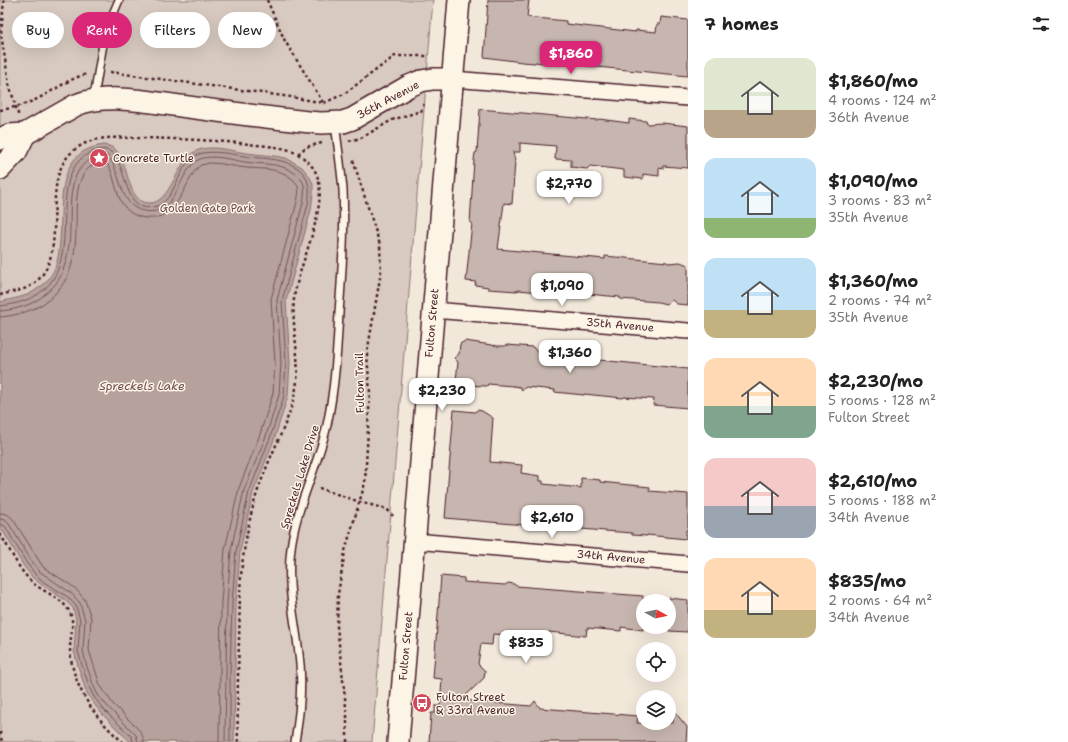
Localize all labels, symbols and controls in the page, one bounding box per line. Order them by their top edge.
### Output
chip: Buy [12,12,64,48]
chip: Rent [72,12,132,48]
chip: Filters [140,12,210,48]
chip: New [218,12,276,48]
text: 7 homes [704,13,779,35]
icon: filters [1030,13,1052,35]
pin: $1,860 [538,41,604,75]
text: $1,860 [549,45,593,62]
text: $1,860/mo [828,70,918,92]
icon: home [736,74,784,122]
street label: 36th Avenue [354,77,422,123]
text: 4 rooms · 124 m² [828,92,937,109]
text: 36th Avenue [828,109,909,126]
place icon: Concrete Turtle [88,147,110,169]
place label: Concrete Turtle [113,151,194,166]
text: $1,090/mo [828,170,918,192]
pin: $2,770 [536,171,602,205]
icon: home [736,174,784,222]
text: $2,770 [546,175,592,192]
text: 3 rooms · 83 m² [828,192,932,209]
park label: Golden Gate Park [160,201,254,216]
text: 35th Avenue [828,209,909,226]
text: $1,360/mo [828,270,918,292]
pin: $1,090 [529,273,595,307]
icon: home [736,274,784,322]
text: $1,090 [540,277,584,294]
street label: Fulton Street [422,288,443,358]
text: 2 rooms · 74 m² [828,292,932,309]
text: 35th Avenue [828,309,909,326]
street label: 35th Avenue [585,315,655,335]
pin: $1,360 [537,340,603,374]
text: $1,360 [548,344,592,361]
street label: Fulton Trail [352,352,368,413]
text: $2,230/mo [828,370,923,392]
icon: home [736,374,784,422]
water label: Spreckels Lake [99,378,185,394]
pin: $2,230 [409,378,475,412]
text: $2,230 [418,382,466,399]
text: 5 rooms · 128 m² [828,392,936,409]
text: Fulton Street [828,409,910,426]
street label: Spreckels Lake Drive [277,423,323,531]
text: $2,610/mo [828,470,917,492]
icon: home [736,474,784,522]
text: 5 rooms · 188 m² [828,492,936,509]
pin: $2,610 [519,505,585,539]
text: $2,610 [530,509,574,526]
text: 34th Avenue [828,509,910,526]
street label: 34th Avenue [576,547,646,567]
text: $835/mo [828,570,906,592]
icon: home [736,574,784,622]
text: 2 rooms · 64 m² [828,592,932,609]
north arrow [636,594,676,634]
map controls [636,594,676,730]
text: 34th Avenue [828,609,910,626]
street label: Fulton Street [396,611,417,681]
pin: $835 [502,630,550,664]
text: $835 [508,634,544,651]
button: locate [636,642,676,682]
place label: Fulton Street & 33rd Avenue [436,690,515,718]
button: layers [636,690,676,730]
bus stop icon: Fulton Street & 33rd Avenue [411,692,433,714]

